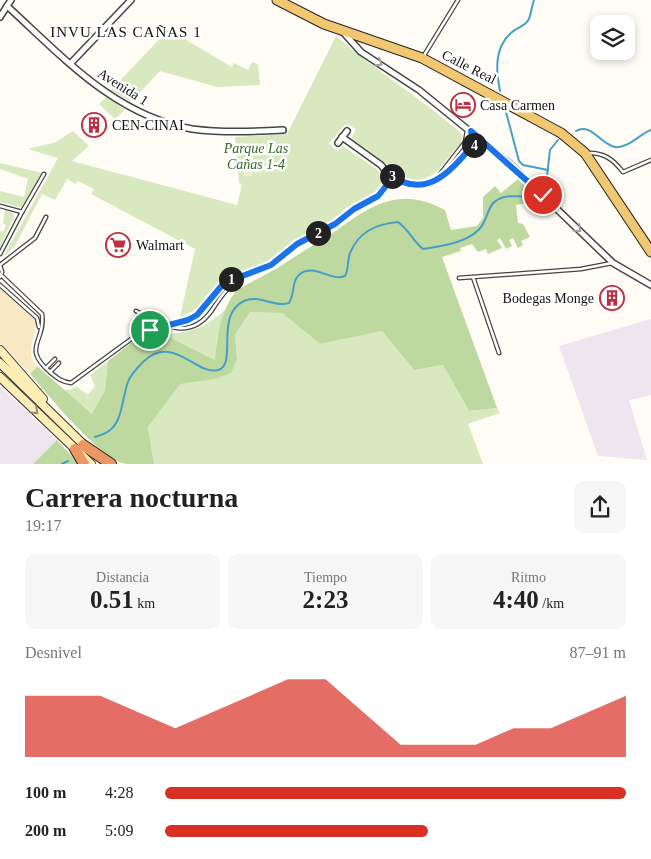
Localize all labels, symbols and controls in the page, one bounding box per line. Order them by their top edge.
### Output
map controls [590,15,635,60]
button: layers [590,15,635,60]
district label: INVU LAS CAÑAS 1 [50,24,202,40]
street label: Calle Real [439,47,499,87]
one-way arrow [373,57,382,66]
street label: Avenida 1 [95,66,151,108]
hotel icon: Casa Carmen [450,92,476,118]
place label: Casa Carmen [480,98,555,113]
building icon: CEN-CINAI [81,112,107,138]
place label: CEN-CINAI [112,118,184,133]
pin: 4 [462,132,486,158]
text: 4 [471,138,478,153]
park label: Parque Las Cañas 1-4 [223,141,289,172]
pin: 3 [380,164,404,188]
text: 3 [389,169,396,184]
pin [522,174,564,216]
icon: check [529,181,557,209]
pin: 2 [306,220,330,246]
one-way arrow [572,223,581,232]
text: 2 [315,226,322,241]
supermarket icon: Walmart [105,232,131,258]
place label: Walmart [136,238,184,253]
pin: 1 [218,266,244,292]
text: 1 [228,272,235,287]
building icon: Bodegas Monge [599,285,625,311]
place label: Bodegas Monge [503,291,594,306]
pin [129,309,171,351]
icon: arrive [136,316,164,344]
one-way arrow [29,405,38,414]
button: share [574,481,626,533]
text: Carrera nocturna [25,482,238,513]
text: 19:17 [25,517,61,534]
text: Distancia [96,570,149,585]
text: Tiempo [304,570,347,585]
text: Ritmo [511,570,546,585]
text: 0.51 [90,586,134,613]
text: 2:23 [303,586,348,613]
text: 4:40 [493,586,539,613]
text: km [134,596,155,611]
text: /km [539,596,564,611]
text: Desnivel [25,644,82,661]
text: 87–91 m [570,644,626,661]
text: 100 m [25,784,66,801]
text: 4:28 [105,784,133,801]
text: 200 m [25,822,66,839]
text: 5:09 [105,822,133,839]

